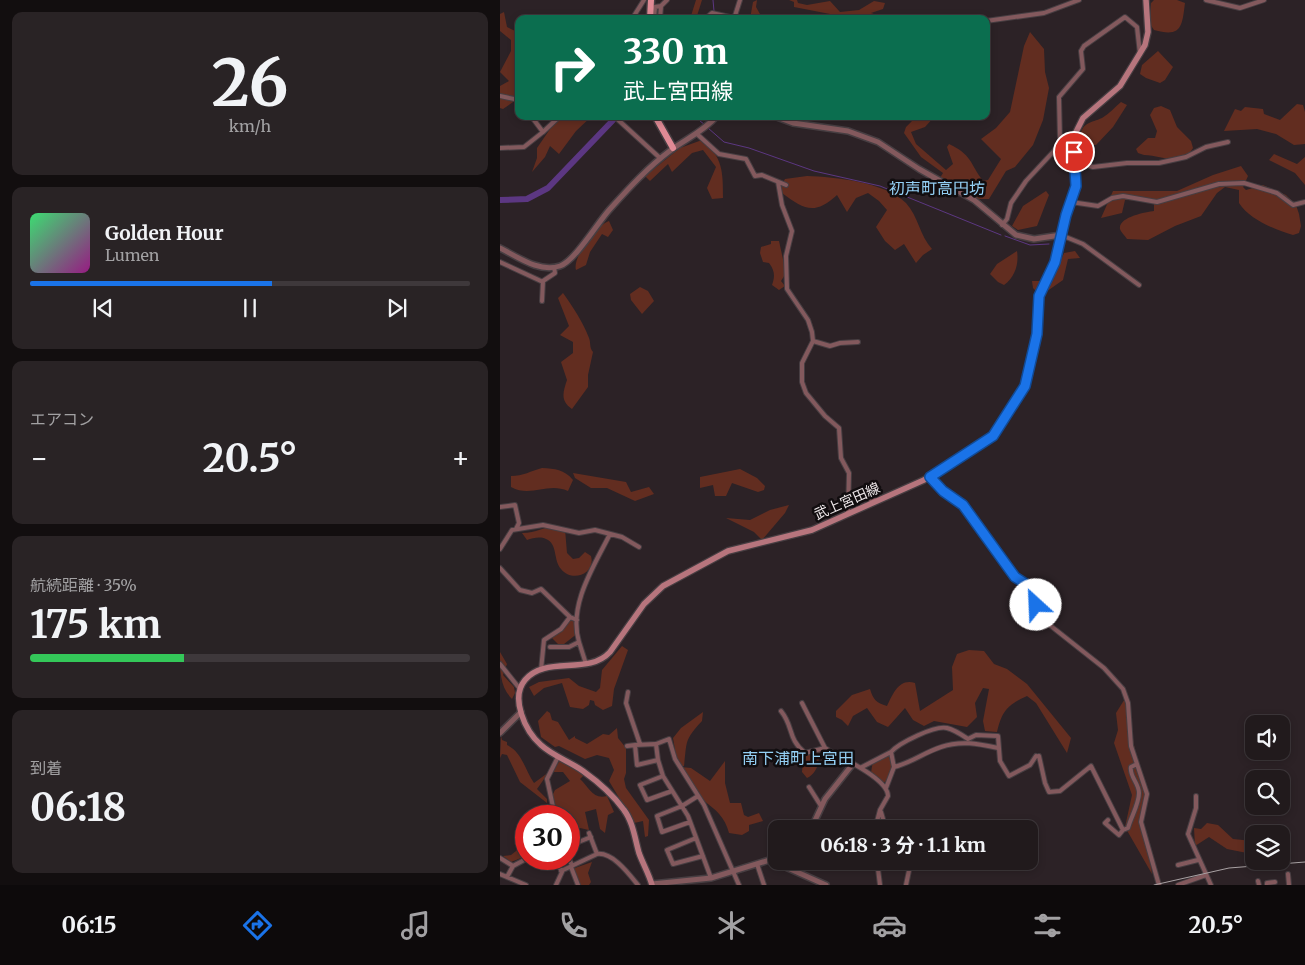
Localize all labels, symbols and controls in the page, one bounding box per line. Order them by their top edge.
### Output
text: 330 m [623,30,728,74]
icon: right [540,35,605,100]
text: 26 [211,42,289,124]
text: 武上宮田線 [623,77,733,105]
text: km/h [229,116,271,136]
pin [1053,131,1095,173]
icon: arrive [1060,138,1088,166]
district label: 初声町高円坊 [889,178,985,198]
text: Golden Hour [105,221,224,245]
text: Lumen [105,245,159,265]
icon: previous [89,294,117,322]
icon: pause [236,294,264,322]
icon: next [383,294,411,322]
text: エアコン [30,409,94,429]
text: 20.5° [203,435,297,482]
text: − [30,440,49,476]
text: + [451,440,470,476]
street label: 武上宮田線 [811,479,883,523]
text: 航続距離 · 35% [30,575,137,595]
position arrow [1009,578,1061,630]
text: 175 km [30,601,161,648]
map controls [1245,715,1290,870]
button: sound [1245,715,1290,760]
district label: 南下浦町上宮田 [742,748,854,768]
text: 到着 [30,758,62,778]
button: search [1245,770,1290,815]
text: 06:18 [30,784,126,831]
speed limit sign: 30 [515,805,580,870]
button: layers [1245,825,1290,870]
text: 06:18 · 3 分 · 1.1 km [820,833,986,857]
icon: directions [240,908,275,943]
icon: music [398,908,433,943]
icon: phone [556,908,591,943]
icon: climate [714,908,749,943]
icon: car [872,908,907,943]
icon: filters [1030,908,1065,943]
text: 06:15 [62,911,117,939]
text: 20.5° [1189,911,1243,939]

